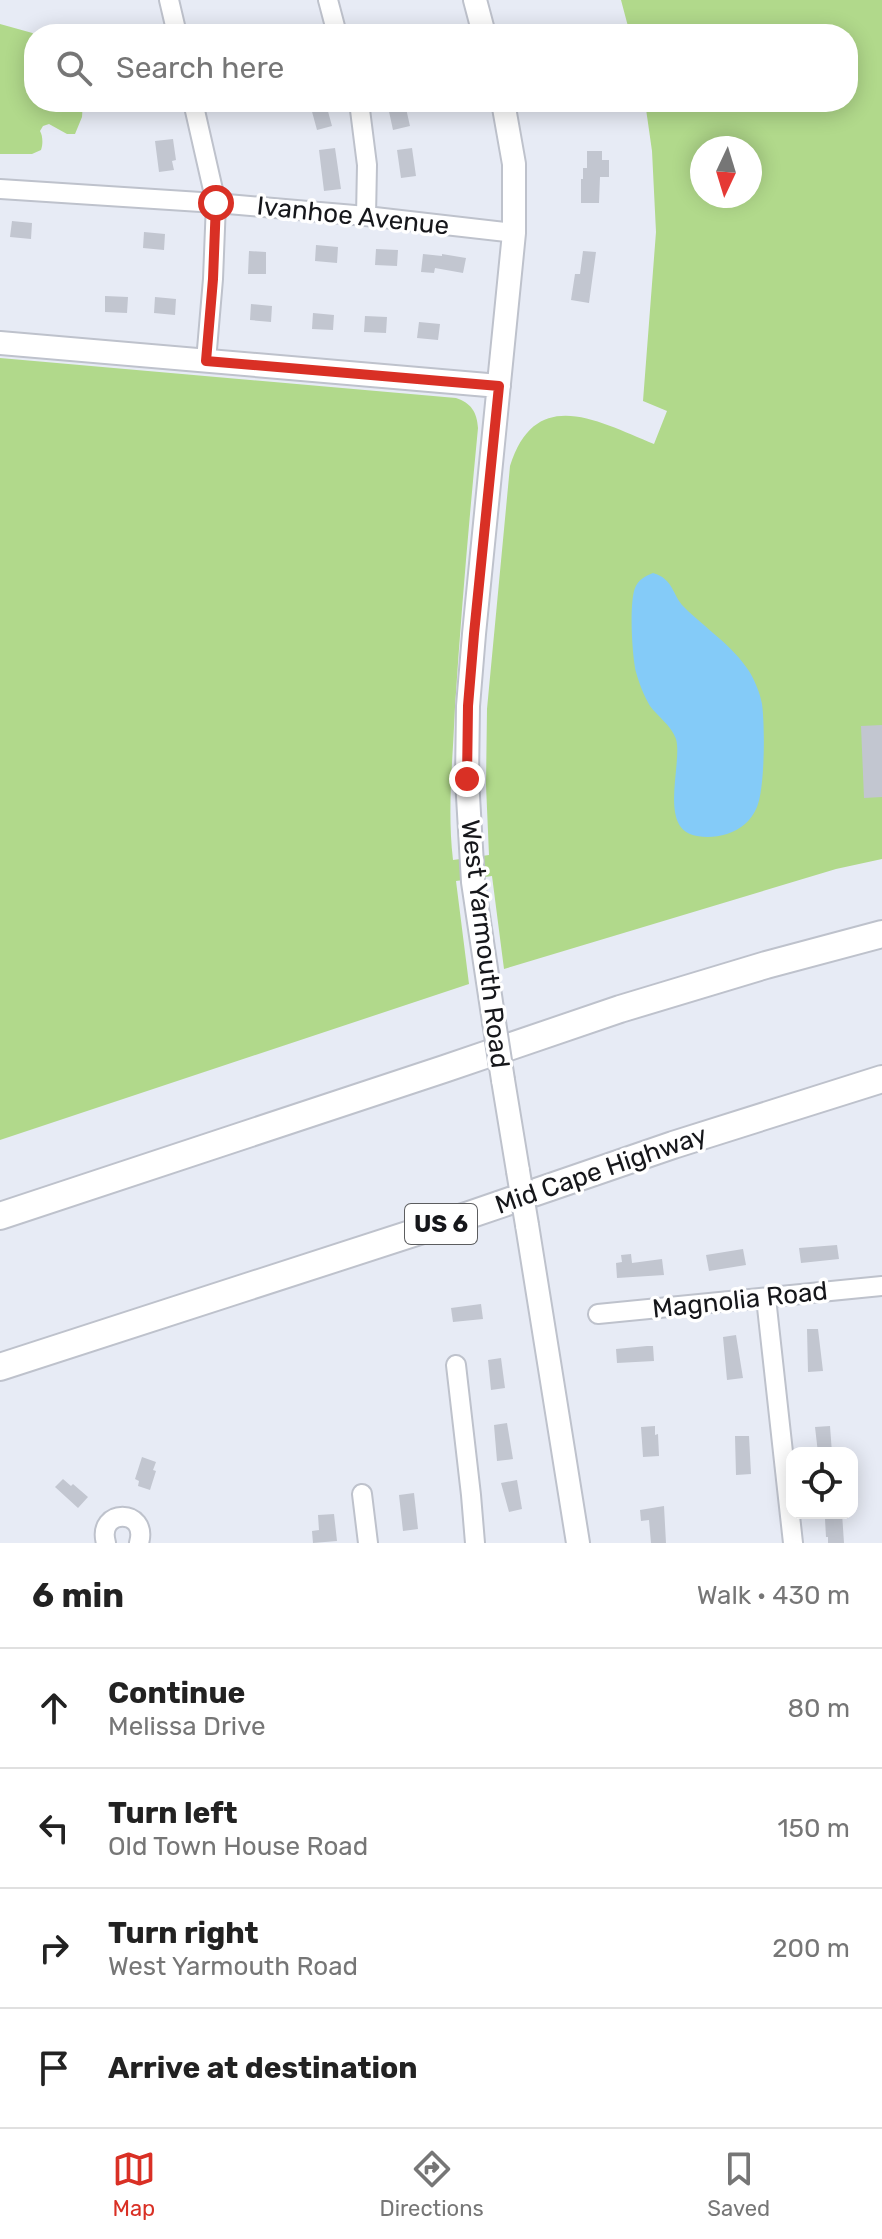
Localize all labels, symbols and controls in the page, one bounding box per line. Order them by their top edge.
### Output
search box [24,24,858,112]
icon: search [52,46,96,90]
text: Search here [116,50,284,86]
north arrow [690,136,762,208]
route start [198,185,234,221]
street label: Ivanhoe Avenue [255,190,451,242]
route end [449,761,485,797]
street label: West Yarmouth Road [454,818,516,1070]
street label: Mid Cape Highway [491,1119,711,1221]
road number: US 6 [405,1204,477,1244]
street label: Magnolia Road [651,1275,829,1325]
map controls [786,1447,858,1519]
button: locate [786,1447,858,1519]
text: 6 min [32,1575,124,1616]
text: Walk · 430 m [697,1580,850,1611]
text: Continue [108,1675,245,1711]
icon: ahead [32,1686,76,1730]
text: 80 m [787,1693,850,1724]
text: Melissa Drive [108,1711,266,1742]
text: Turn left [108,1795,238,1831]
icon: left [32,1806,76,1850]
text: 150 m [777,1813,850,1844]
text: Old Town House Road [108,1831,368,1862]
text: Turn right [108,1915,259,1951]
icon: right [32,1926,76,1970]
text: 200 m [772,1933,850,1964]
text: West Yarmouth Road [108,1951,358,1982]
icon: arrive [32,2046,76,2090]
text: Arrive at destination [108,2050,418,2086]
tab: Map [112,2147,156,2222]
tab: Directions [379,2147,484,2222]
tab: Saved [707,2147,770,2222]

